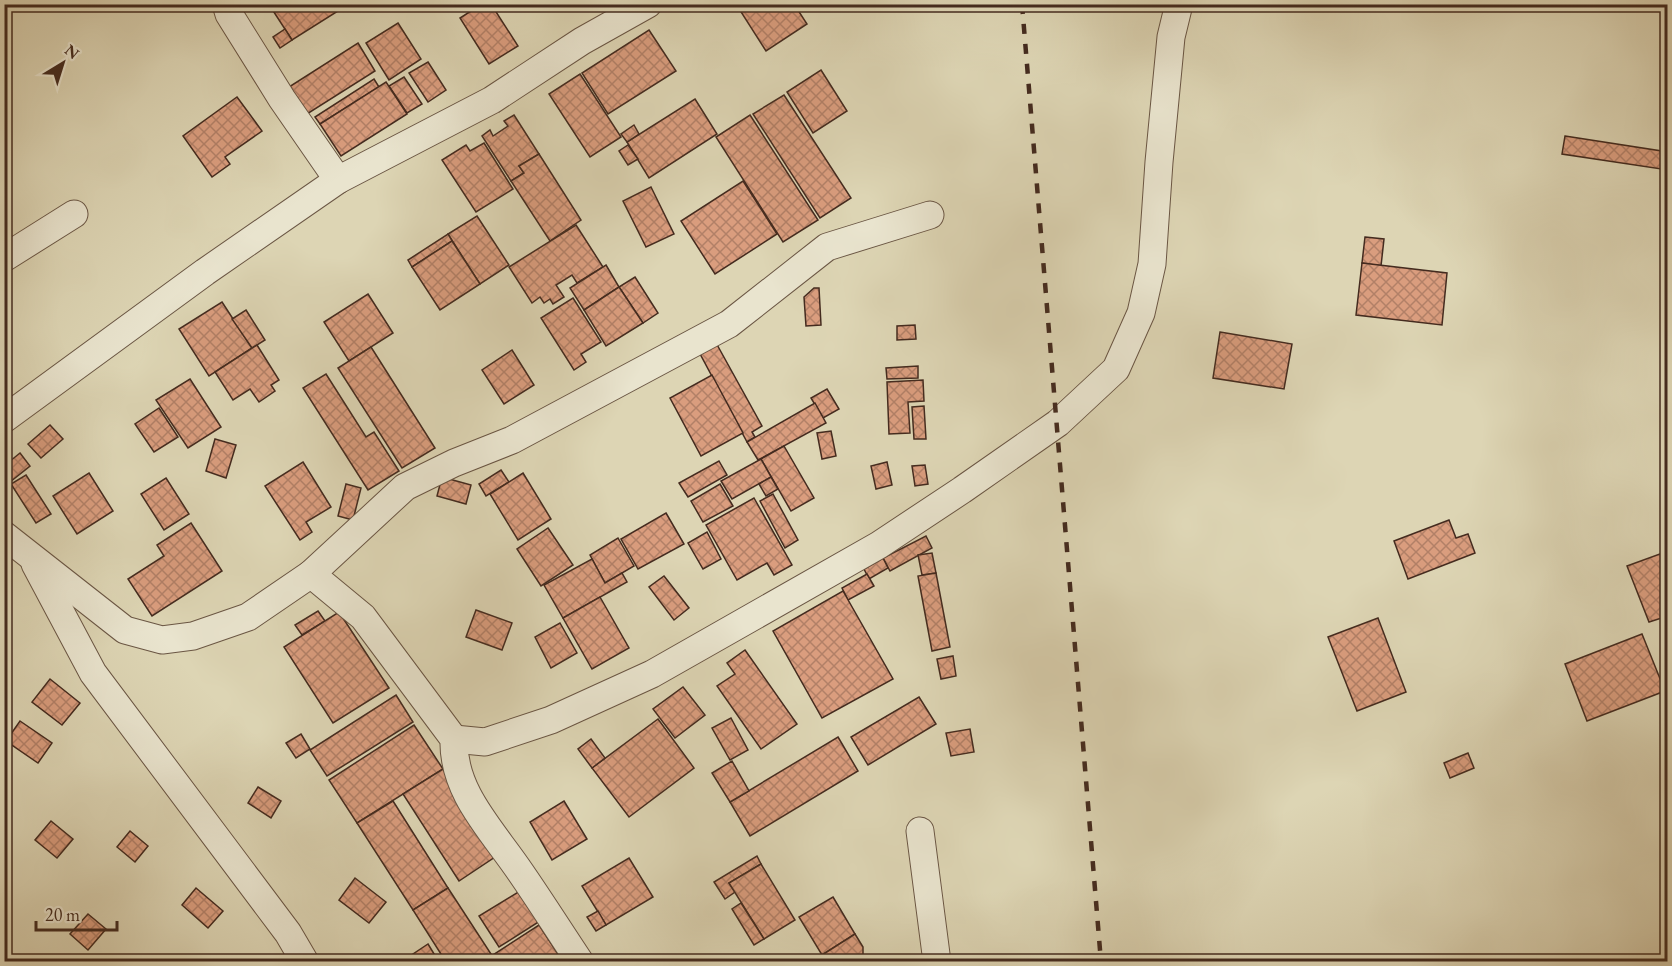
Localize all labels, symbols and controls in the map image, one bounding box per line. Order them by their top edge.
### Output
north arrow [33,33,93,93]
text: N [60,39,84,64]
scale bar [36,894,117,932]
text: 20 m [45,903,80,926]

